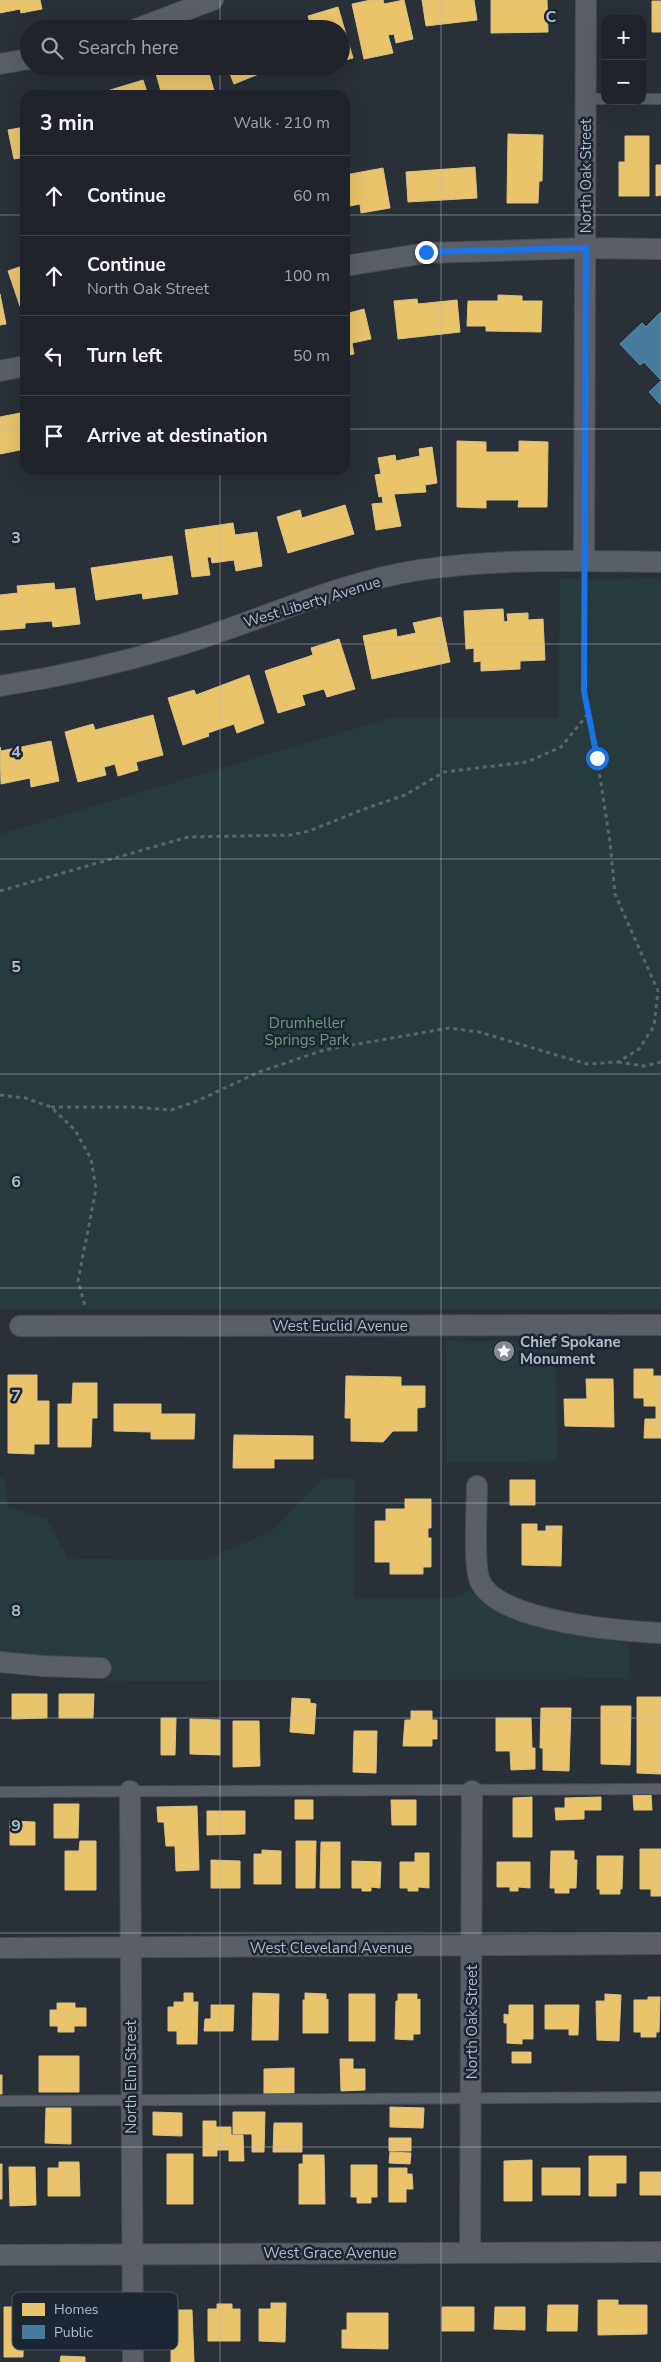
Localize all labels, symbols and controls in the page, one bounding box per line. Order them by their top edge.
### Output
text: C [546,6,557,28]
map controls [601,15,646,105]
button: + [601,15,646,60]
search box [20,20,350,75]
icon: search [38,34,66,62]
text: Search here [78,35,179,61]
button: − [601,60,646,105]
text: 3 min [40,109,94,137]
text: Walk · 210 m [234,112,330,134]
street label: North Oak Street [576,118,596,233]
icon: ahead [40,182,68,210]
text: Continue [87,183,166,209]
text: 60 m [293,185,330,207]
route end [415,241,438,264]
text: Continue [87,252,166,278]
icon: ahead [40,262,68,290]
text: 100 m [283,265,330,287]
text: North Oak Street [87,278,209,300]
icon: left [40,342,68,370]
text: Turn left [87,343,162,369]
text: 50 m [293,345,330,367]
icon: arrive [40,422,68,450]
text: Arrive at destination [87,423,268,449]
text: 3 [11,527,21,549]
street label: West Liberty Avenue [241,572,383,632]
text: 4 [11,741,21,763]
route start [586,747,609,770]
text: 5 [11,956,21,978]
park label: Drumheller Springs Park [264,1013,350,1050]
text: 6 [11,1171,21,1193]
street label: West Euclid Avenue [272,1316,408,1336]
place label: Chief Spokane Monument [520,1332,621,1369]
place icon: Chief Spokane Monument [492,1339,516,1363]
text: 7 [11,1385,21,1407]
text: 8 [11,1600,21,1622]
text: 9 [11,1815,21,1837]
street label: West Cleveland Avenue [250,1938,412,1958]
street label: North Oak Street [462,1964,482,2079]
street label: North Elm Street [121,2019,141,2134]
street label: West Grace Avenue [263,2243,397,2263]
legend [12,2292,178,2350]
text: Homes [54,2300,99,2319]
text: Public [54,2323,93,2342]

